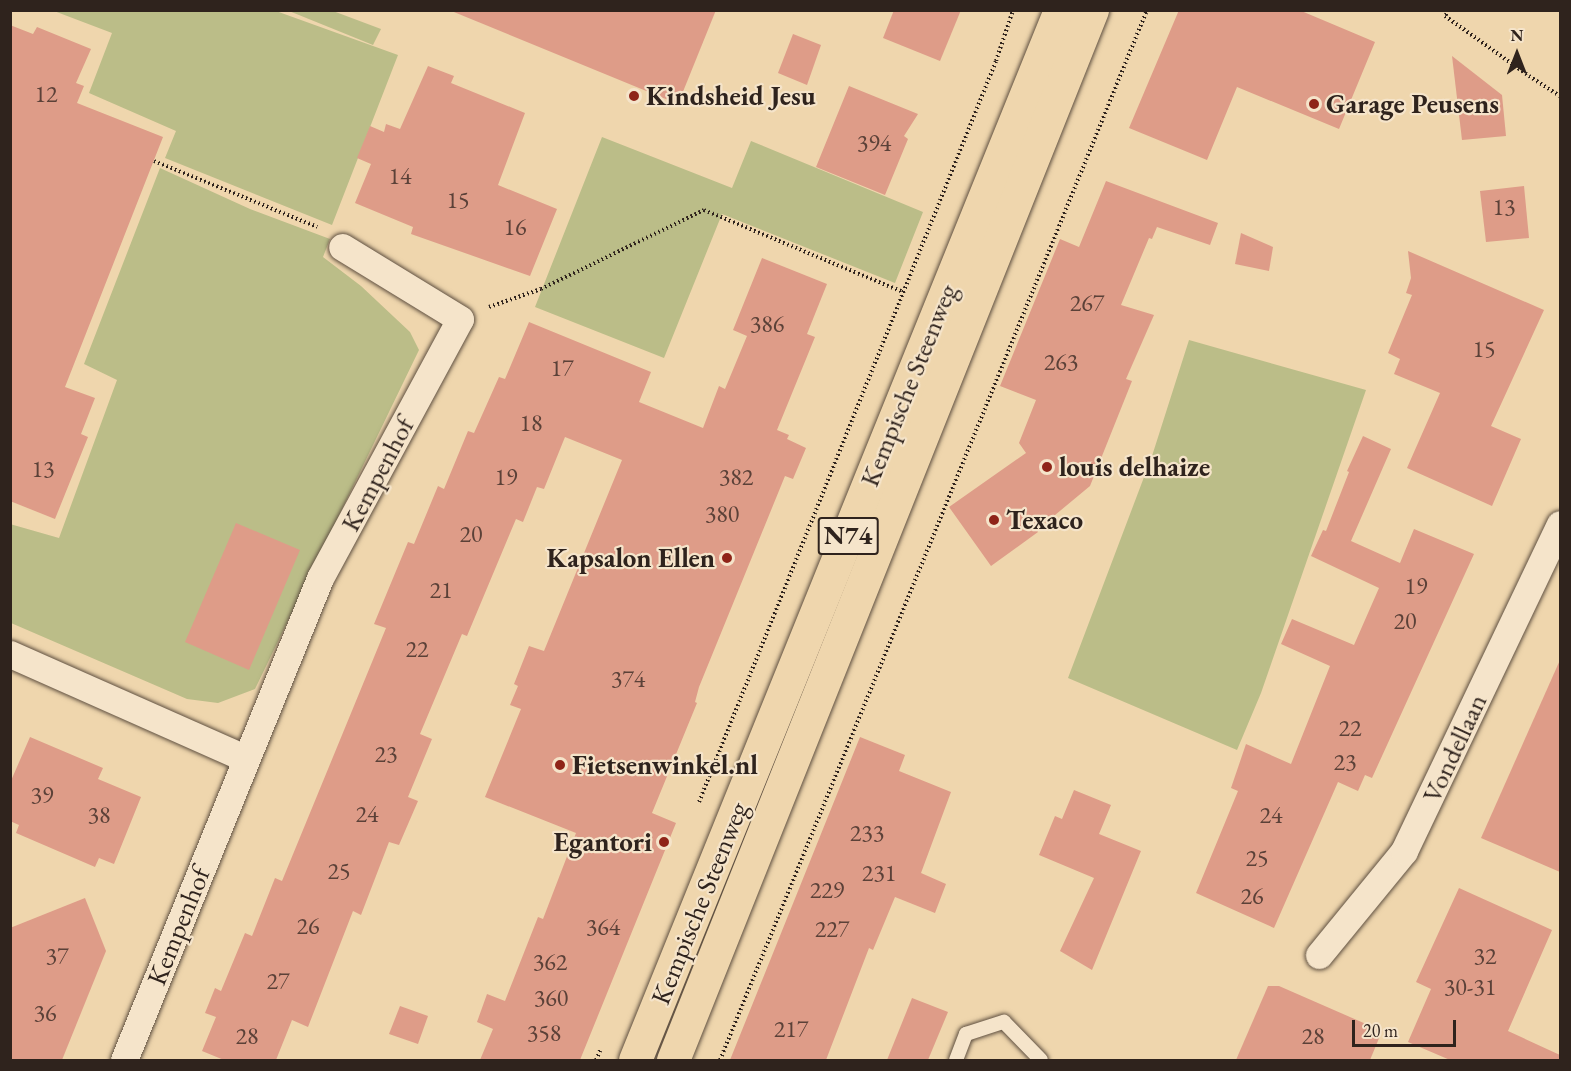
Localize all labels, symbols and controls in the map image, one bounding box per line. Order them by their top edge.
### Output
north arrow [1487,24,1547,84]
text: N [1511,25,1523,46]
house number: 12 [34,80,58,108]
place label: Kindsheid Jesu [646,80,816,112]
place label: Garage Peusens [1326,88,1499,120]
marker: Kindsheid Jesu [627,89,641,103]
marker: Garage Peusens [1307,97,1321,111]
house number: 394 [857,129,891,157]
house number: 14 [388,162,412,190]
house number: 15 [446,186,470,214]
house number: 13 [1492,193,1516,221]
house number: 16 [503,213,527,241]
street label: Kempische Steenweg [853,279,963,491]
house number: 267 [1070,289,1104,317]
house number: 386 [750,310,784,338]
house number: 15 [1472,335,1496,363]
house number: 263 [1044,348,1078,376]
house number: 17 [550,354,574,382]
house number: 18 [519,409,543,437]
street label: Kempenhof [333,411,421,537]
place label: louis delhaize [1059,451,1210,483]
house number: 13 [31,455,55,483]
marker: louis delhaize [1040,460,1054,474]
house number: 19 [494,463,518,491]
house number: 382 [719,463,753,491]
house number: 380 [705,500,739,528]
place label: Texaco [1006,504,1083,536]
road number: N74 [816,513,880,559]
marker: Texaco [987,513,1001,527]
house number: 20 [459,520,483,548]
place label: Kapsalon Ellen [547,542,715,574]
marker: Kapsalon Ellen [720,551,734,565]
house number: 19 [1404,572,1428,600]
house number: 21 [429,576,453,604]
house number: 20 [1393,607,1417,635]
house number: 22 [405,635,429,663]
house number: 374 [611,665,645,693]
street label: Vondellaan [1415,689,1493,807]
house number: 22 [1338,714,1362,742]
house number: 23 [374,740,398,768]
house number: 23 [1333,748,1357,776]
place label: Fietsenwinkel.nl [572,749,758,781]
marker: Fietsenwinkel.nl [553,758,567,772]
house number: 39 [30,781,54,809]
street label: Kempische Steenweg [644,797,754,1009]
house number: 24 [355,800,379,828]
house number: 38 [87,801,111,829]
house number: 24 [1259,801,1283,829]
house number: 233 [850,819,884,847]
place label: Egantori [553,826,652,858]
marker: Egantori [657,835,671,849]
house number: 25 [1245,844,1269,872]
house number: 25 [327,857,351,885]
house number: 231 [862,859,896,887]
street label: Kempenhof [140,862,216,990]
house number: 229 [810,876,844,904]
house number: 26 [1240,882,1264,910]
house number: 26 [296,912,320,940]
house number: 364 [586,913,620,941]
house number: 227 [815,915,849,943]
house number: 37 [45,942,69,970]
house number: 32 [1473,942,1497,970]
house number: 362 [533,948,567,976]
house number: 27 [266,967,290,995]
house number: 30-31 [1444,973,1496,1001]
house number: 360 [534,984,568,1012]
house number: 36 [33,999,57,1027]
scale bar [1355,1008,1458,1046]
house number: 217 [774,1015,808,1043]
house number: 358 [527,1019,561,1047]
text: 20 m [1363,1019,1398,1042]
house number: 28 [235,1022,259,1050]
house number: 28 [1301,1022,1325,1050]

